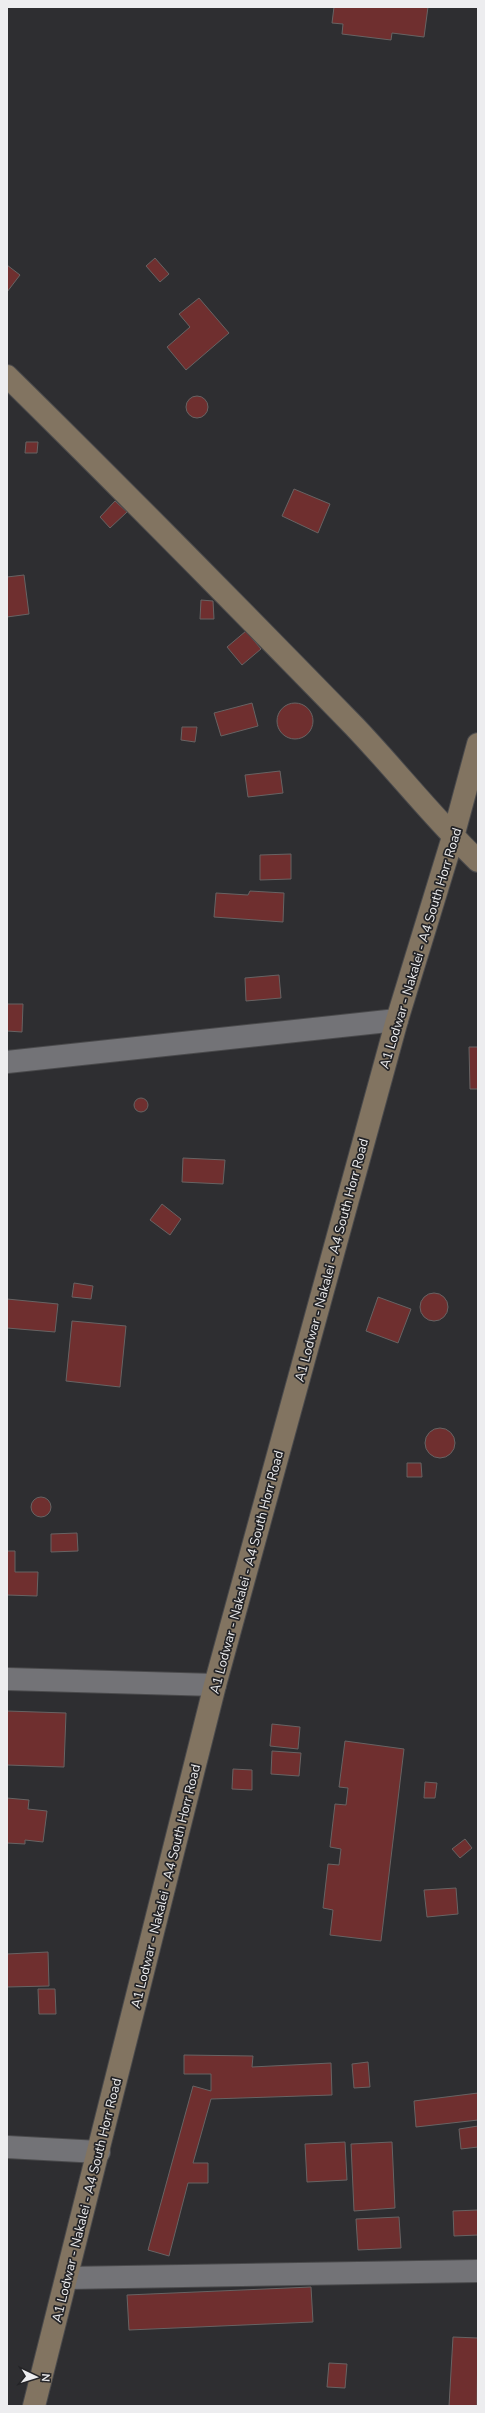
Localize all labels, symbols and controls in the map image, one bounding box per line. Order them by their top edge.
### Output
street label: A1 Lodwar - Nakalei - A4 South Horr Road [376,826,466,1071]
street label: A1 Lodwar - Nakalei - A4 South Horr Road [291,1137,373,1384]
street label: A1 Lodwar - Nakalei - A4 South Horr Road [206,1449,288,1696]
street label: A1 Lodwar - Nakalei - A4 South Horr Road [127,1762,205,2010]
street label: A1 Lodwar - Nakalei - A4 South Horr Road [48,2076,126,2324]
north arrow [16,2357,56,2397]
text: N [38,2373,53,2382]

